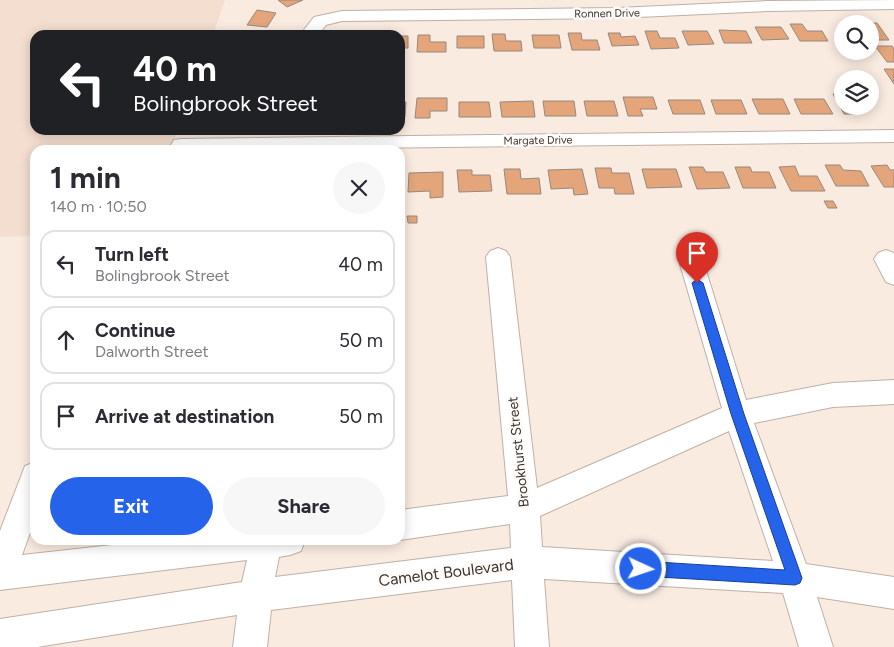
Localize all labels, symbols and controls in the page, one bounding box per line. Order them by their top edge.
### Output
street label: Ronnen Drive [574,6,640,21]
map controls [834,15,879,115]
button: search [834,15,879,60]
text: 40 m [133,48,217,90]
icon: left [50,50,115,115]
button: layers [834,70,879,115]
text: Bolingbrook Street [133,90,318,117]
street label: Margate Drive [503,133,573,148]
text: 1 min [50,159,121,196]
button: close [333,162,385,214]
text: 140 m · 10:50 [50,197,147,216]
pin [676,232,718,283]
icon: arrive [683,239,711,267]
text: Turn left [95,243,169,266]
icon: left [52,250,80,278]
text: 40 m [338,253,383,276]
text: Bolingbrook Street [95,266,229,285]
text: Continue [95,319,175,342]
icon: ahead [52,326,80,354]
text: 50 m [339,329,383,352]
text: Dalworth Street [95,342,208,361]
street label: Brookhurst Street [504,396,533,508]
icon: arrive [52,402,80,430]
text: Arrive at destination [95,405,274,428]
text: 50 m [339,405,383,428]
button: Exit [50,477,213,535]
button: Share [223,477,385,535]
position arrow [614,542,666,594]
street label: Camelot Boulevard [377,555,515,590]

